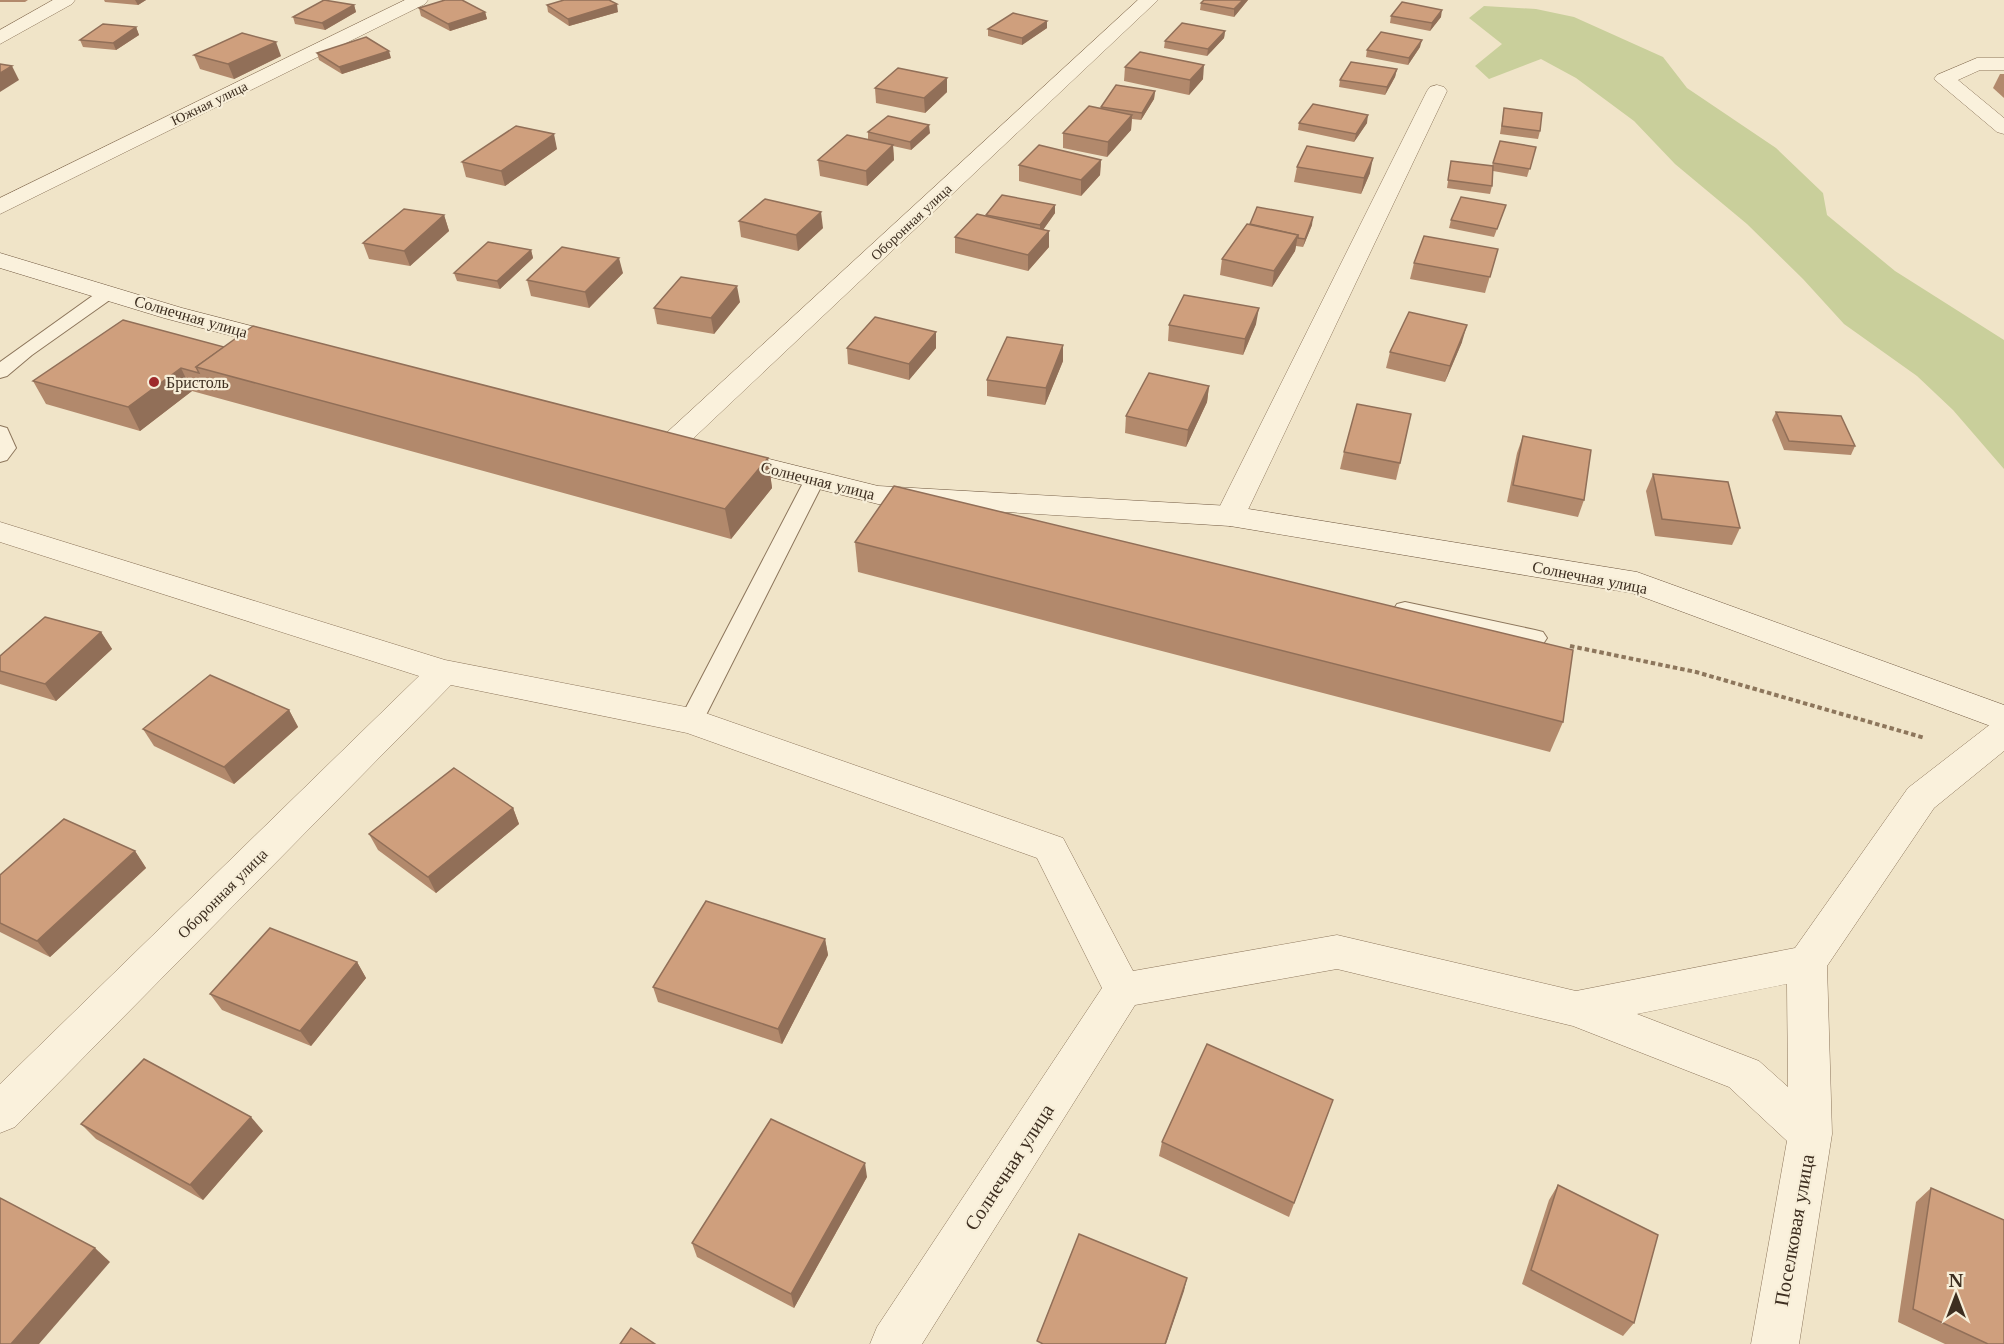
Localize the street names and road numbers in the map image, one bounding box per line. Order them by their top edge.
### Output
street label: Южная улица [168,76,251,129]
street label: Оборонная улица [867,179,956,264]
street label: Солнечная улица [132,290,250,342]
street label: Солнечная улица [759,456,877,504]
street label: Солнечная улица [1531,556,1649,598]
street label: Оборонная улица [173,844,271,942]
street label: Солнечная улица [959,1099,1059,1235]
street label: Поселковая улица [1769,1152,1819,1308]

